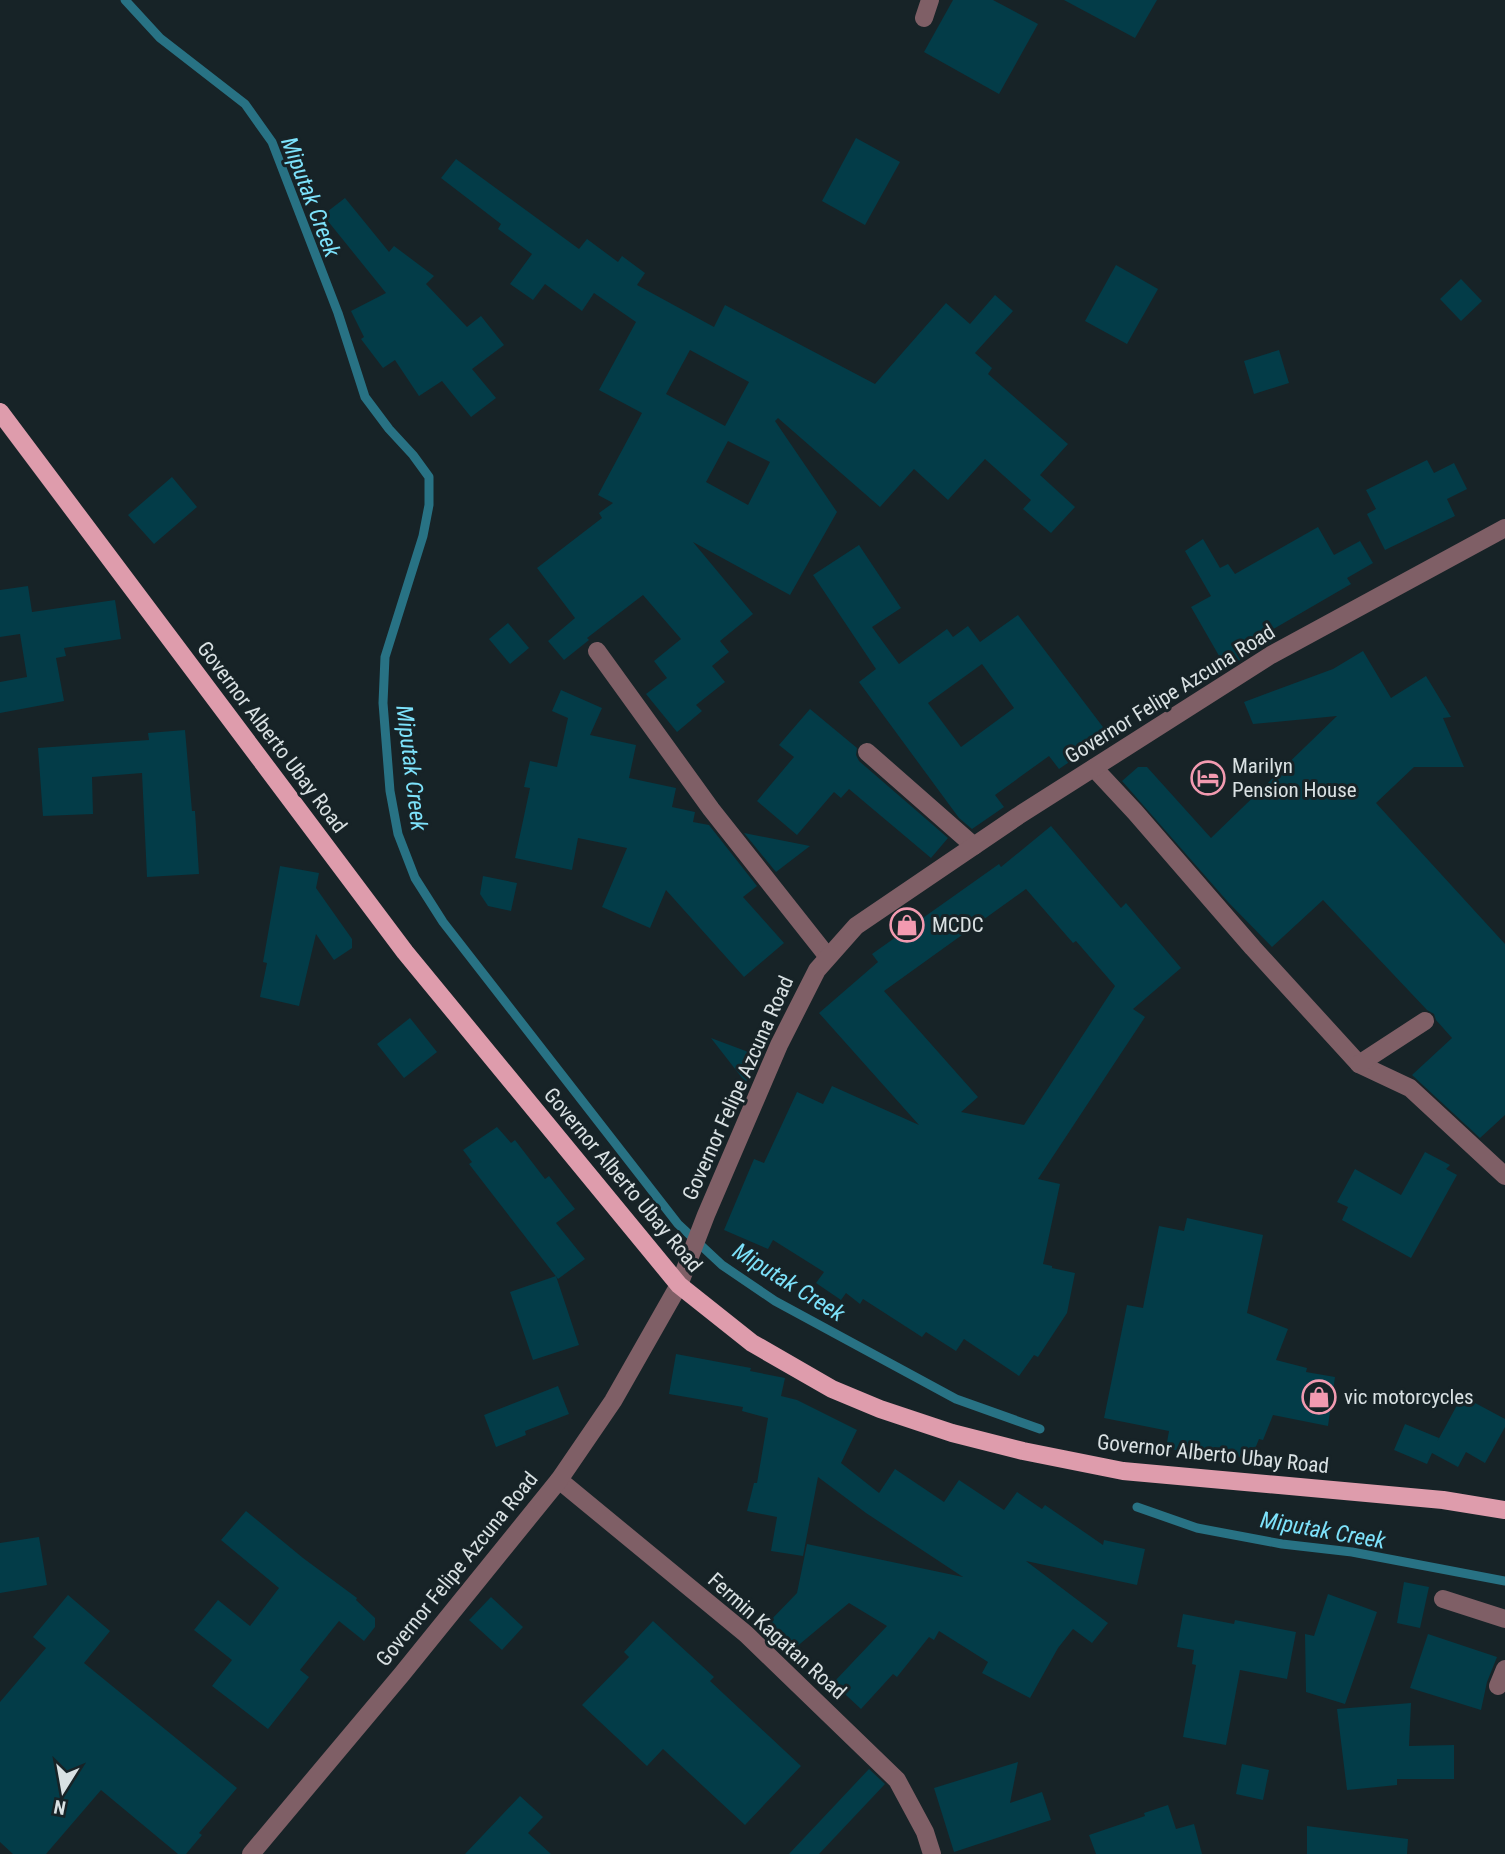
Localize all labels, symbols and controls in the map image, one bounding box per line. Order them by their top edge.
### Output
water label: Miputak Creek [275,133,346,262]
street label: Governor Felipe Azcuna Road [1061,620,1279,768]
street label: Governor Alberto Ubay Road [192,637,352,837]
water label: Miputak Creek [390,704,433,833]
place label: Marilyn Pension House [1232,754,1357,802]
hotel icon: Marilyn Pension House [1189,759,1227,797]
shop icon: MCDC [888,906,926,944]
place label: MCDC [932,913,984,937]
street label: Governor Felipe Azcuna Road [678,972,798,1204]
street label: Governor Alberto Ubay Road [539,1083,707,1277]
water label: Miputak Creek [728,1237,850,1328]
shop icon: vic motorcycles [1300,1378,1338,1416]
place label: vic motorcycles [1344,1385,1474,1409]
street label: Governor Alberto Ubay Road [1096,1430,1330,1478]
street label: Governor Felipe Azcuna Road [371,1467,543,1671]
water label: Miputak Creek [1258,1506,1388,1555]
street label: Fermin Kagatan Road [703,1568,851,1704]
north arrow [28,1756,98,1826]
text: N [52,1795,68,1820]

